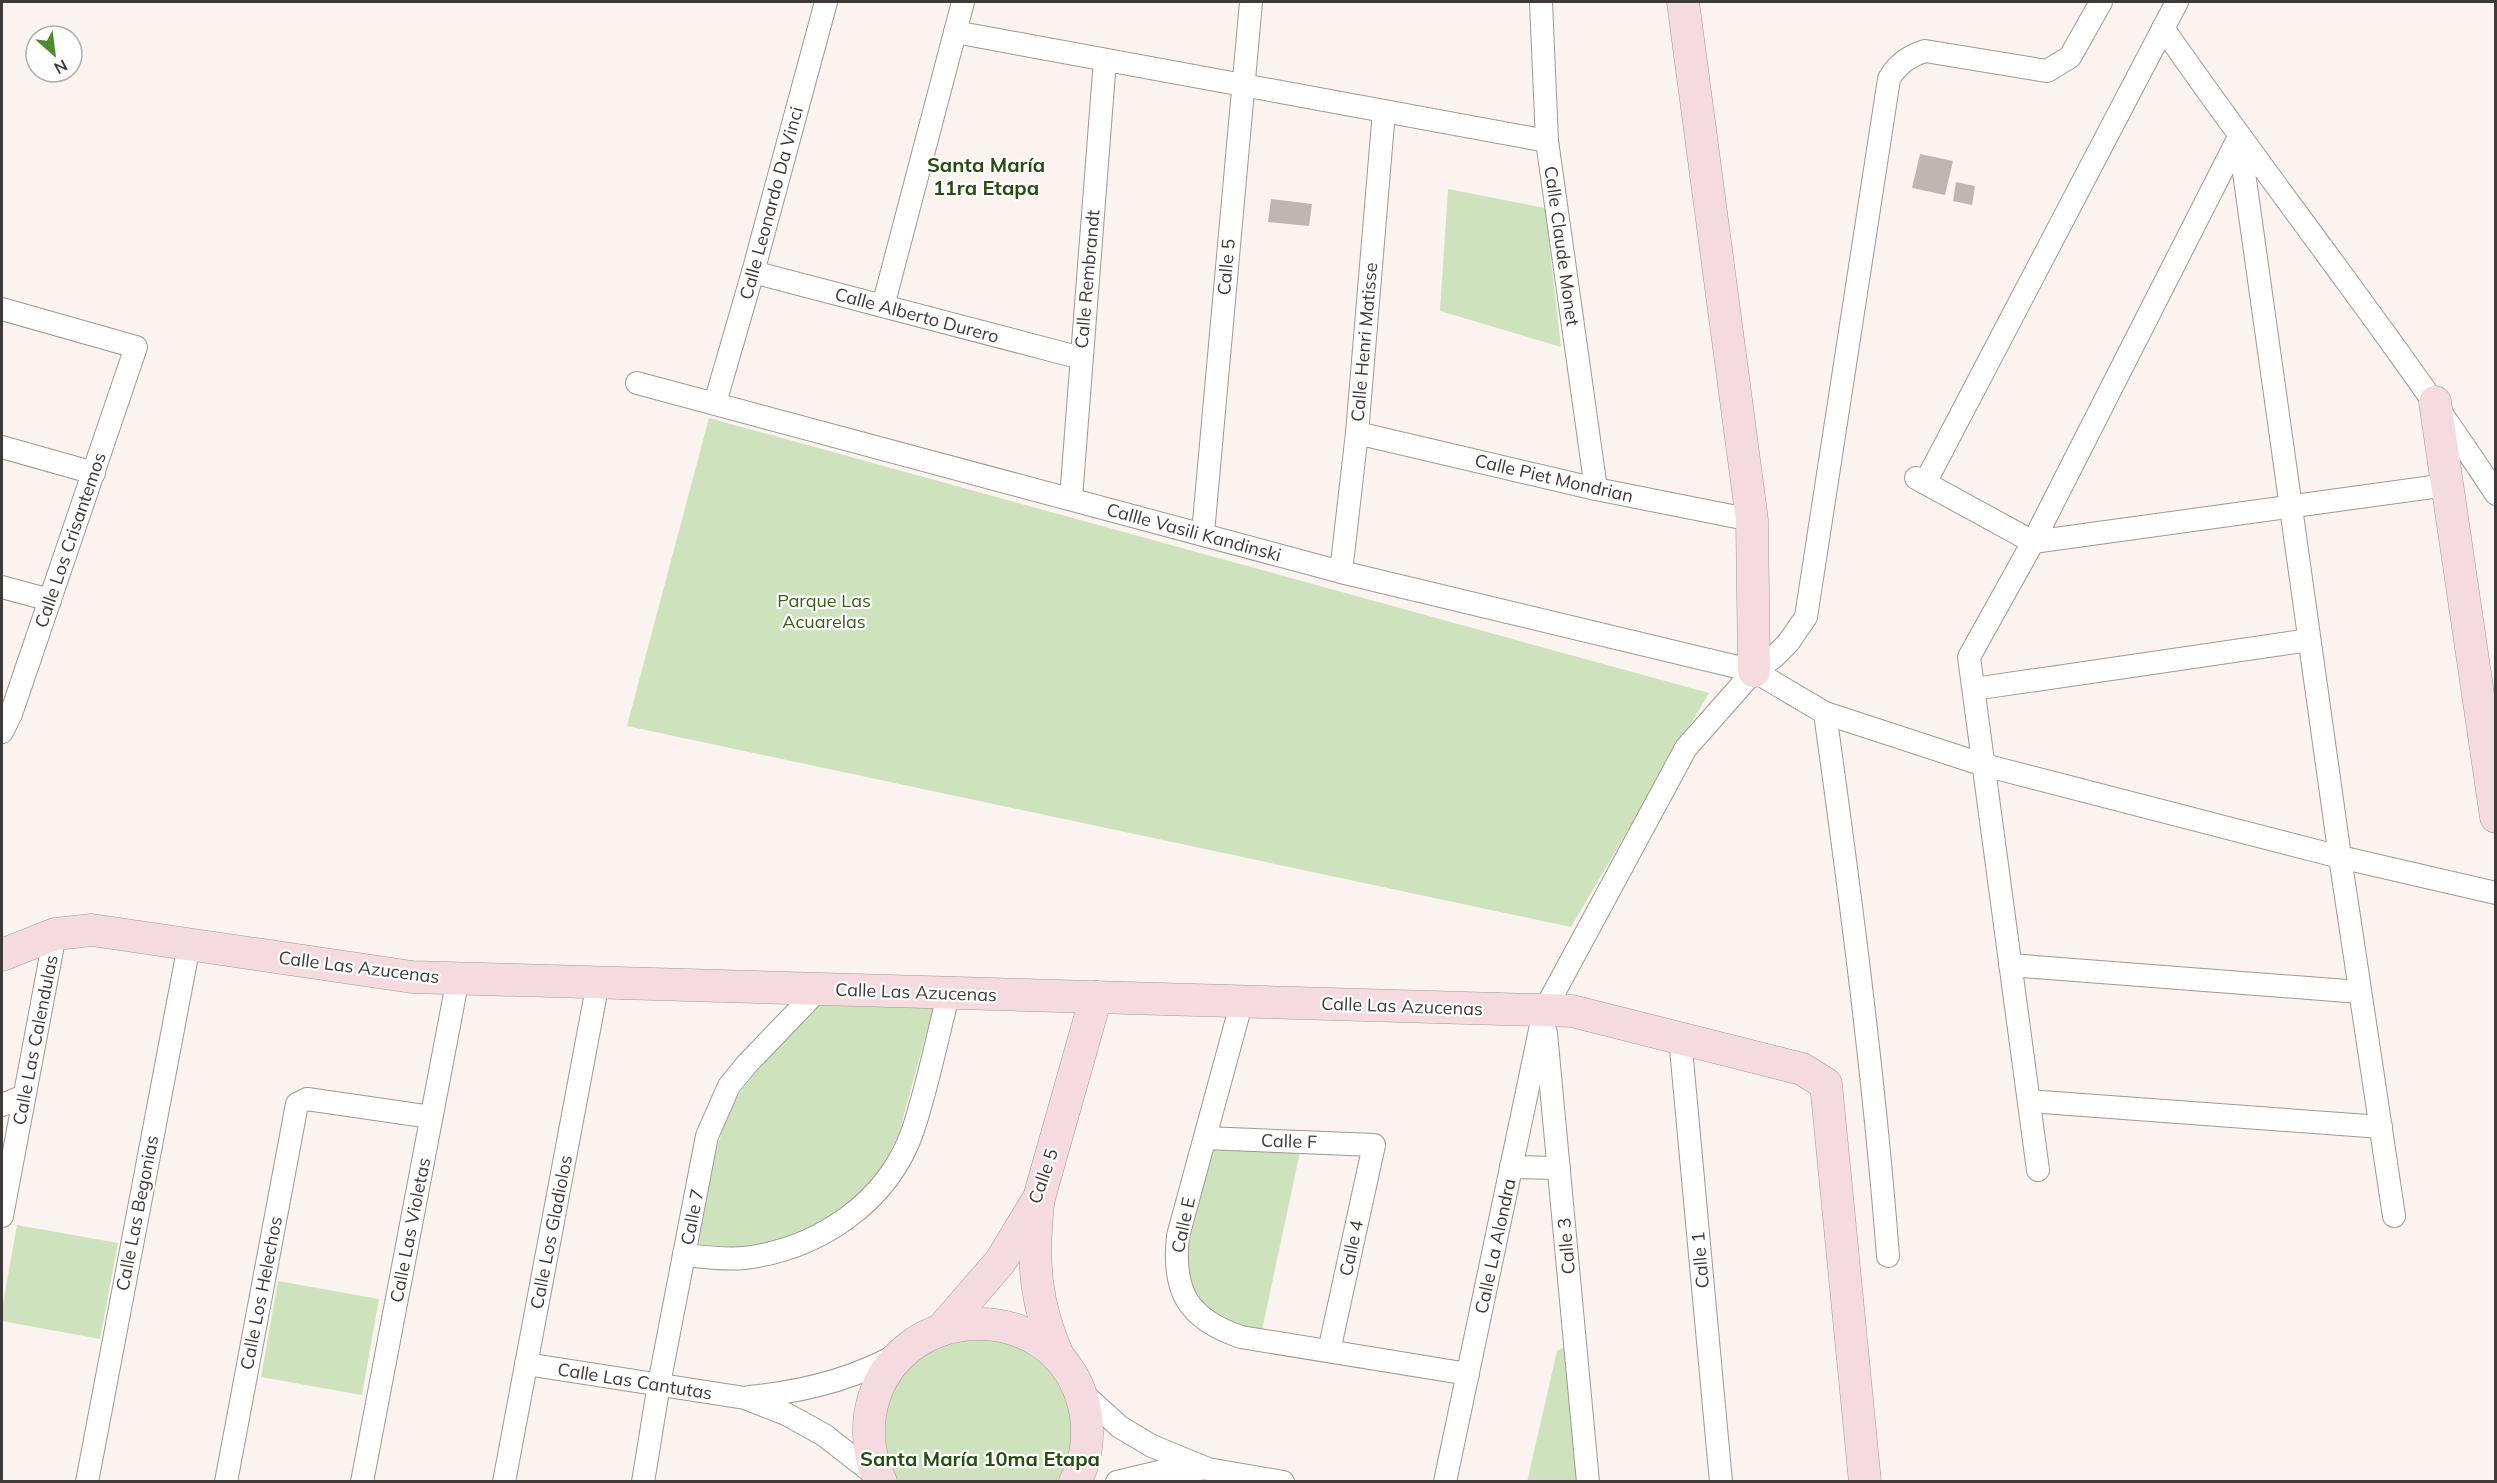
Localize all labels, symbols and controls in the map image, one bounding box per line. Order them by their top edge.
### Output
north arrow [24,24,84,84]
text: N [51,56,71,79]
street label: Calle Leonardo Da Vinci [734,104,808,302]
district label: Santa María 11ra Etapa [927,152,1045,200]
street label: Calle Claude Monet [1539,165,1585,327]
street label: Calle Rembrandt [1069,209,1105,349]
street label: Calle 5 [1212,238,1240,296]
street label: Calle Henri Matisse [1346,261,1382,423]
street label: Calle Alberto Durero [832,282,1002,348]
street label: Calle Los Crisantemos [29,449,111,631]
street label: Calle Piet Mondrian [1473,449,1635,507]
street label: Callle Vasili Kandinski [1104,498,1284,566]
park label: Parque Las Acuarelas [777,589,871,633]
street label: Calle Las Azucenas [277,946,441,988]
street label: Calle Las Calendulas [7,953,63,1127]
street label: Calle Las Azucenas [835,978,997,1006]
street label: Calle Las Azucenas [1321,992,1483,1020]
street label: Calle F [1261,1129,1317,1153]
street label: Calle Las Begonias [111,1133,163,1293]
street label: Calle 5 [1023,1145,1063,1207]
street label: Calle Los Gladiolos [525,1153,577,1311]
street label: Calle Las Violetas [385,1155,435,1305]
street label: Calle La Alondra [1469,1176,1521,1316]
street label: Calle 7 [675,1187,709,1247]
street label: Calle E [1166,1195,1200,1255]
street label: Calle Los Helechos [235,1214,287,1372]
street label: Calle 3 [1552,1217,1580,1275]
street label: Calle 4 [1334,1218,1368,1278]
street label: Calle 1 [1686,1231,1714,1289]
street label: Calle Las Cantutas [556,1357,714,1405]
district label: Santa María 10ma Etapa [860,1446,1100,1471]

